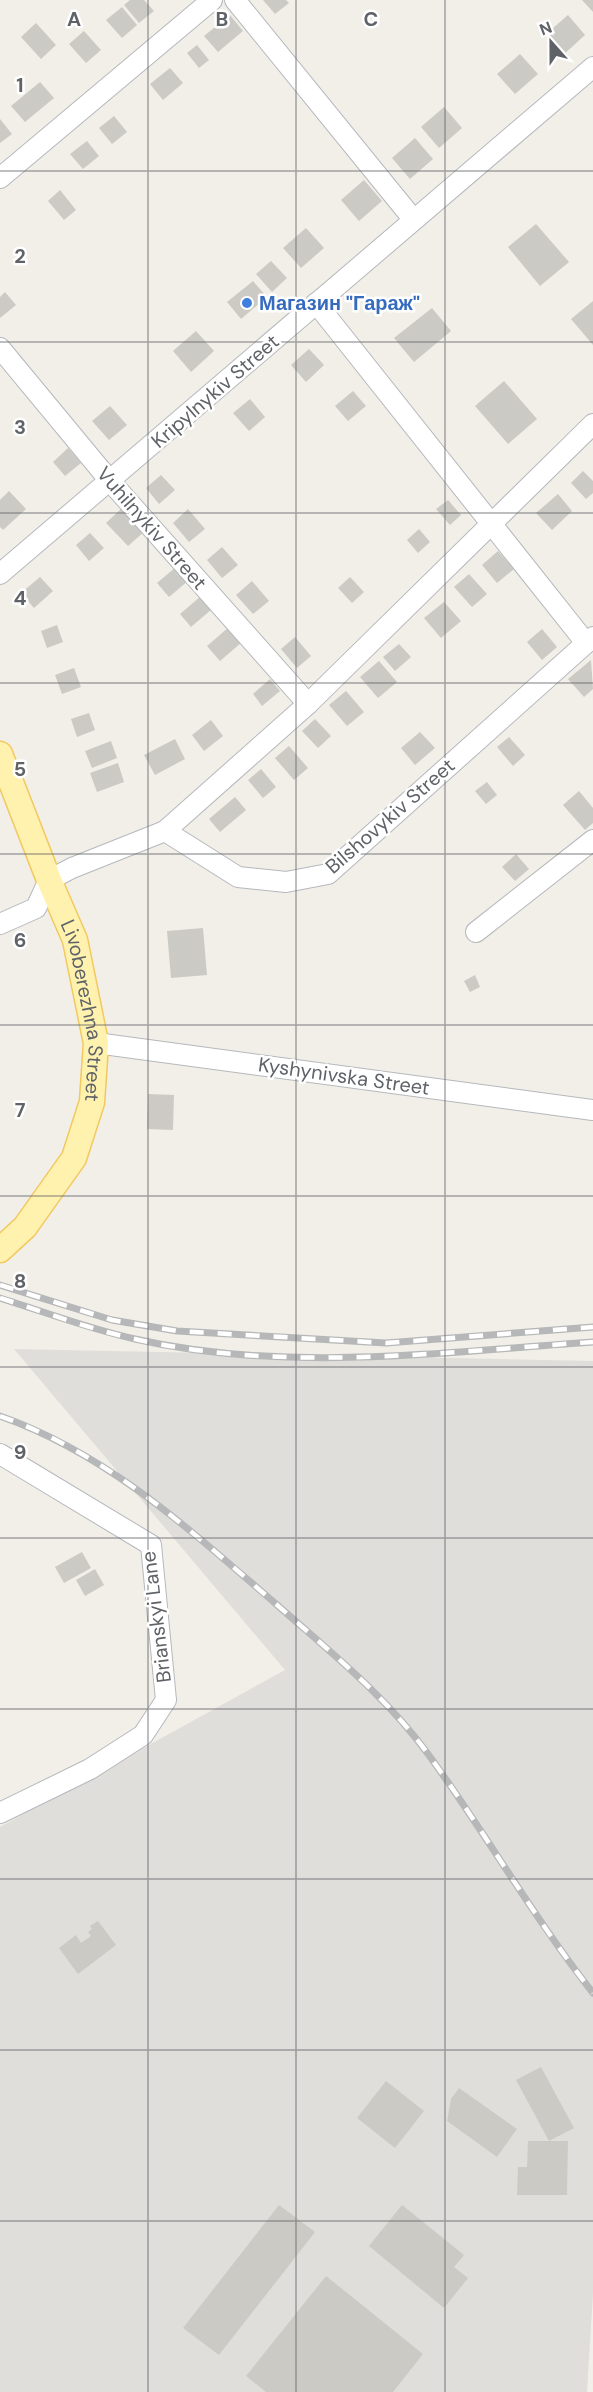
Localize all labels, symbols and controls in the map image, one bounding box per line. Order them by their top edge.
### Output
text: A [67,6,81,32]
text: B [216,6,228,32]
text: C [364,6,378,32]
north arrow [521,12,581,72]
text: N [537,17,555,40]
text: 1 [16,72,24,98]
text: 2 [14,243,26,269]
place label: Магазин "Гараж" [259,290,420,316]
marker: Магазин "Гараж" [240,296,254,310]
street label: Kripylnykiv Street [146,328,284,454]
text: 3 [14,414,26,440]
street label: Vuhilnykiv Street [91,461,213,595]
text: 4 [14,585,27,611]
street label: Bilshovykiv Street [320,753,460,879]
text: 5 [14,756,26,782]
street label: Livoberezhna Street [55,916,109,1103]
text: 6 [14,927,26,953]
street label: Kyshynivska Street [257,1051,432,1101]
text: 7 [15,1097,26,1123]
text: 8 [14,1268,26,1294]
text: 9 [14,1439,26,1465]
street label: Brianskyi Lane [135,1550,177,1684]

